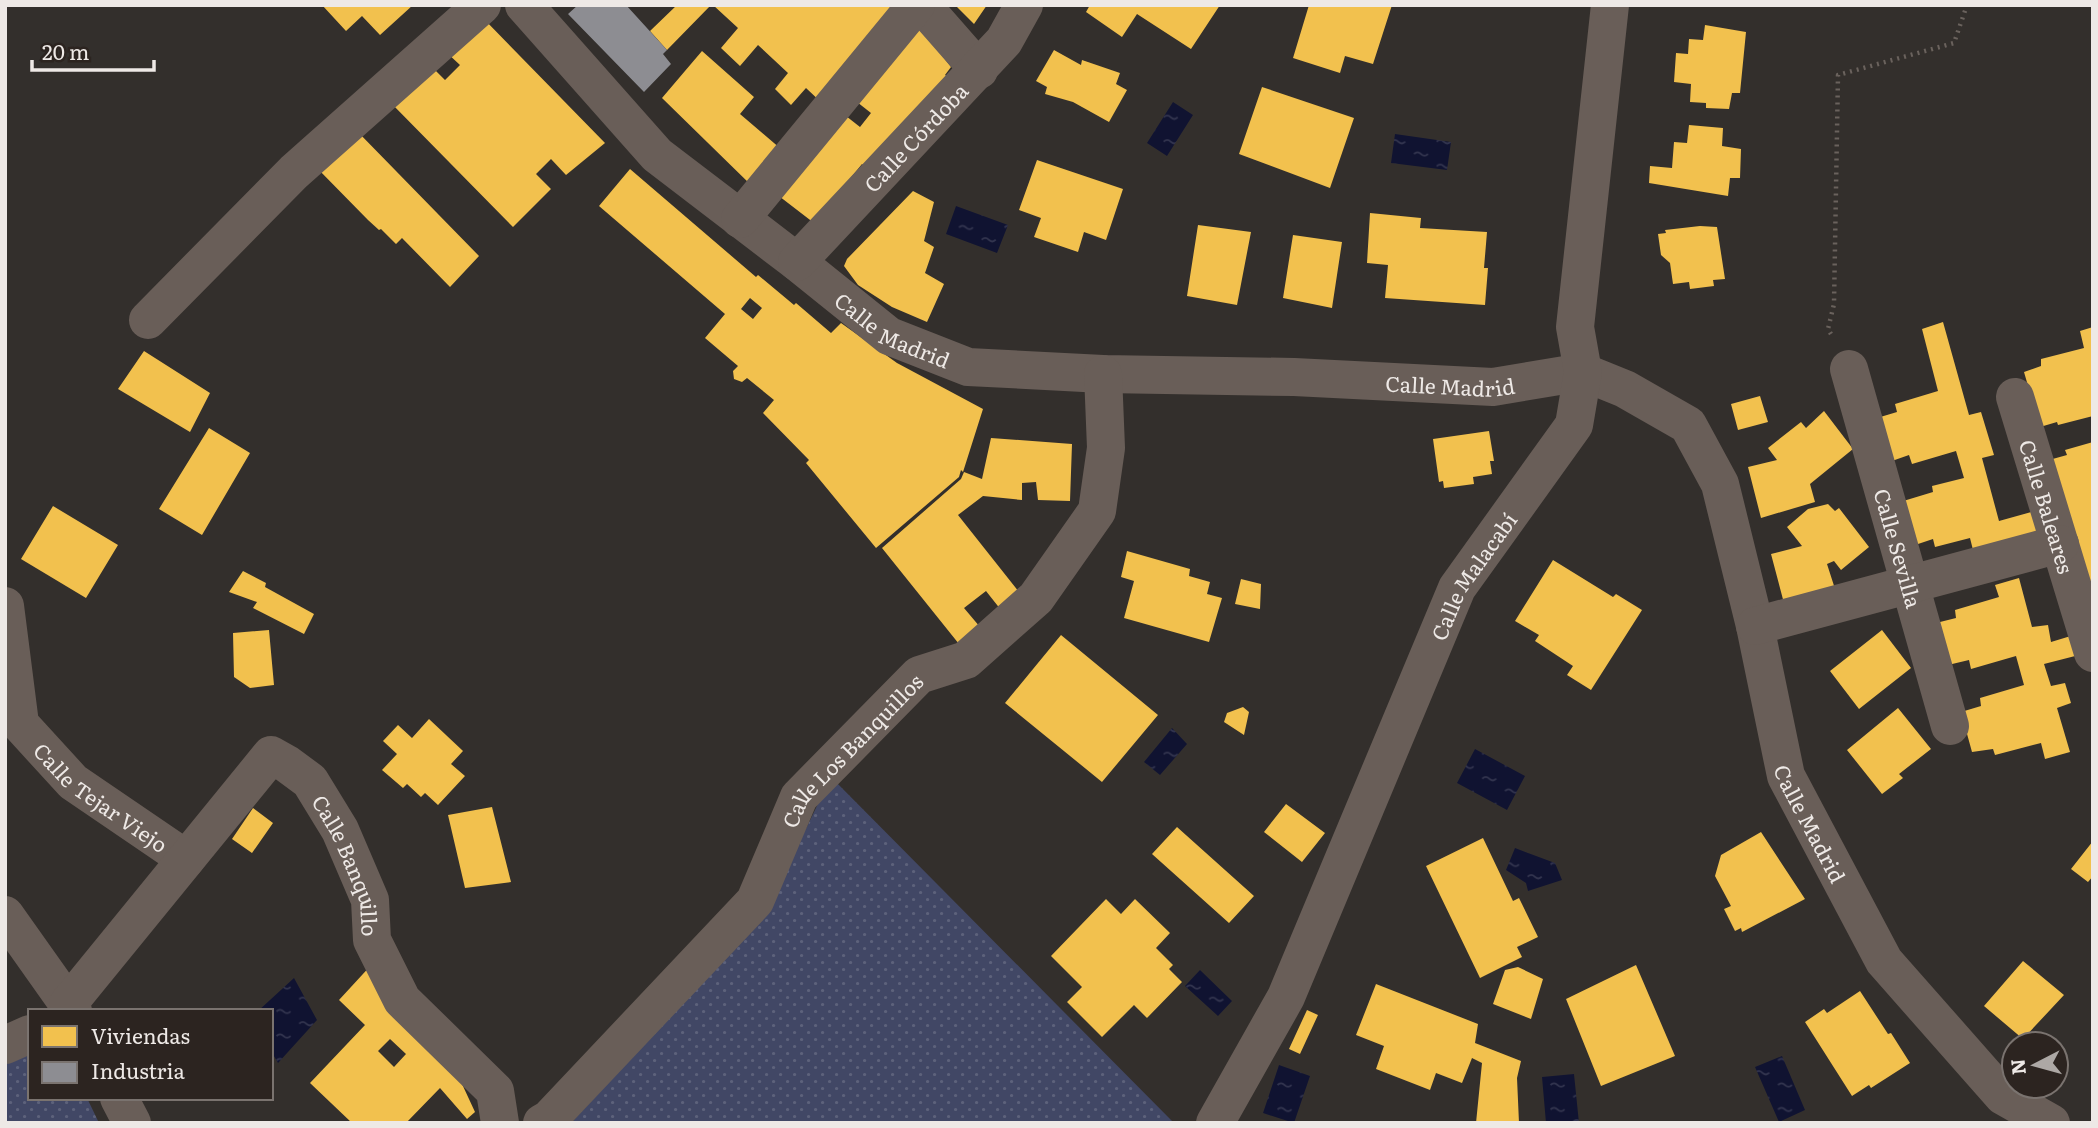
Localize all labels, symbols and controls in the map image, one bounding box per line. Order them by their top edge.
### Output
scale bar [32,28,154,72]
text: 20 m [42,35,89,66]
street label: Calle Córdoba [856,74,974,198]
street label: Calle Madrid [829,284,955,374]
street label: Calle Madrid [1385,366,1517,403]
street label: Calle Baleares [2013,435,2083,577]
street label: Calle Sevilla [1868,485,1931,612]
street label: Calle Malacabí [1422,505,1523,645]
street label: Calle Los Banquillos [773,665,929,832]
street label: Calle Tejar Viejo [28,735,175,858]
street label: Calle Madrid [1769,762,1855,888]
street label: Calle Banquillo [306,788,387,937]
legend [28,1009,273,1100]
text: Viviendas [91,1019,190,1050]
north arrow [2000,1030,2070,1100]
text: Industria [91,1054,185,1085]
text: N [2002,1057,2032,1076]

